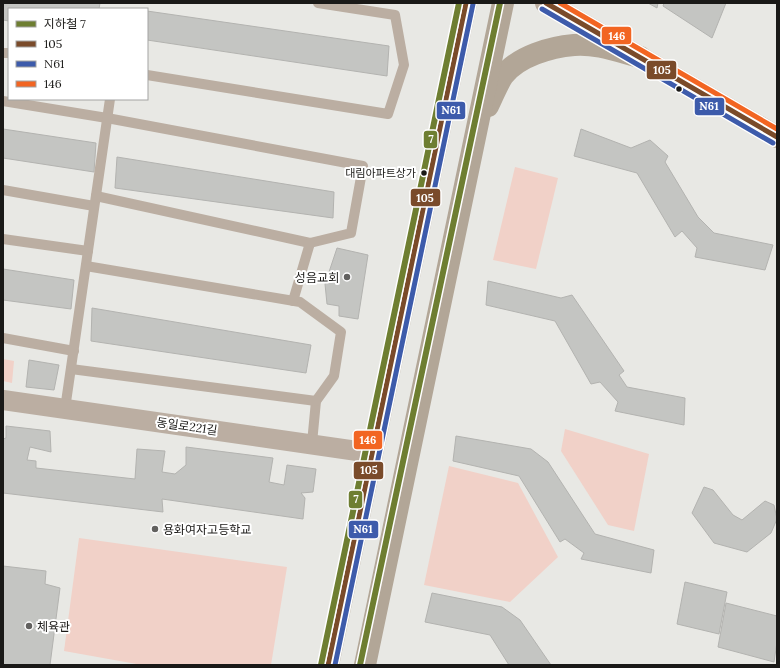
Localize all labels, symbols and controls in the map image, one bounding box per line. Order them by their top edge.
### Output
legend [8,8,148,100]
text: 지하철 7 [44,16,86,31]
line badge: 146 [601,26,632,45]
text: 146 [609,29,625,43]
text: 105 [44,36,62,51]
text: N61 [44,56,64,71]
line badge: 105 [646,60,677,80]
text: 105 [653,63,671,77]
text: 146 [44,76,62,91]
unlabelled marker [674,84,684,94]
line badge: N61 [694,97,725,116]
text: N61 [699,99,719,113]
line badge: N61 [436,101,466,120]
text: N61 [441,103,461,117]
line badge: 7 [423,130,438,149]
text: 7 [428,132,434,146]
place label: 대림아파트상가 [345,166,416,180]
marker: 대림아파트상가 [419,168,429,178]
line badge: 105 [410,188,441,207]
text: 105 [416,191,434,205]
place label: 성음교회 [295,270,339,285]
marker: 성음교회 [342,272,352,282]
street label: 동일로221길 [156,414,218,438]
line badge: 146 [353,430,383,450]
text: 146 [360,433,376,447]
line badge: 105 [353,461,384,480]
text: 105 [360,463,378,477]
line badge: 7 [348,490,363,509]
text: 7 [353,492,359,506]
line badge: N61 [348,520,379,539]
place label: 용화여자고등학교 [163,522,251,537]
text: N61 [353,522,373,536]
marker: 용화여자고등학교 [150,524,160,534]
place label: 체육관 [37,619,70,634]
marker: 체육관 [24,621,34,631]

